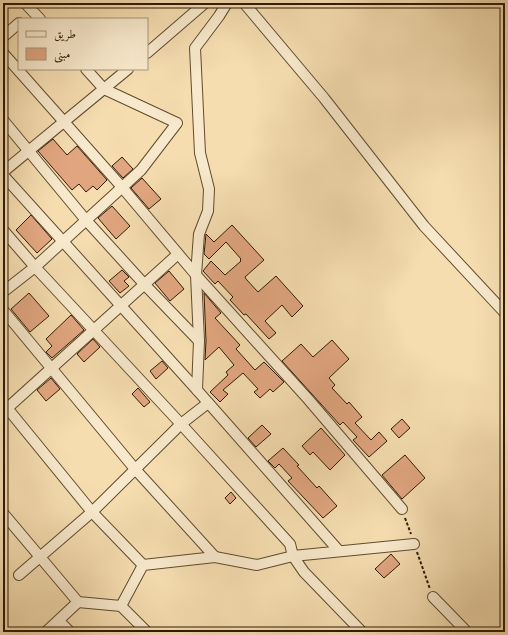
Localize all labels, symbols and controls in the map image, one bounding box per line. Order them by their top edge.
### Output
legend [18,18,148,70]
text: طريق [54,29,76,42]
text: مبنى [54,49,70,63]

